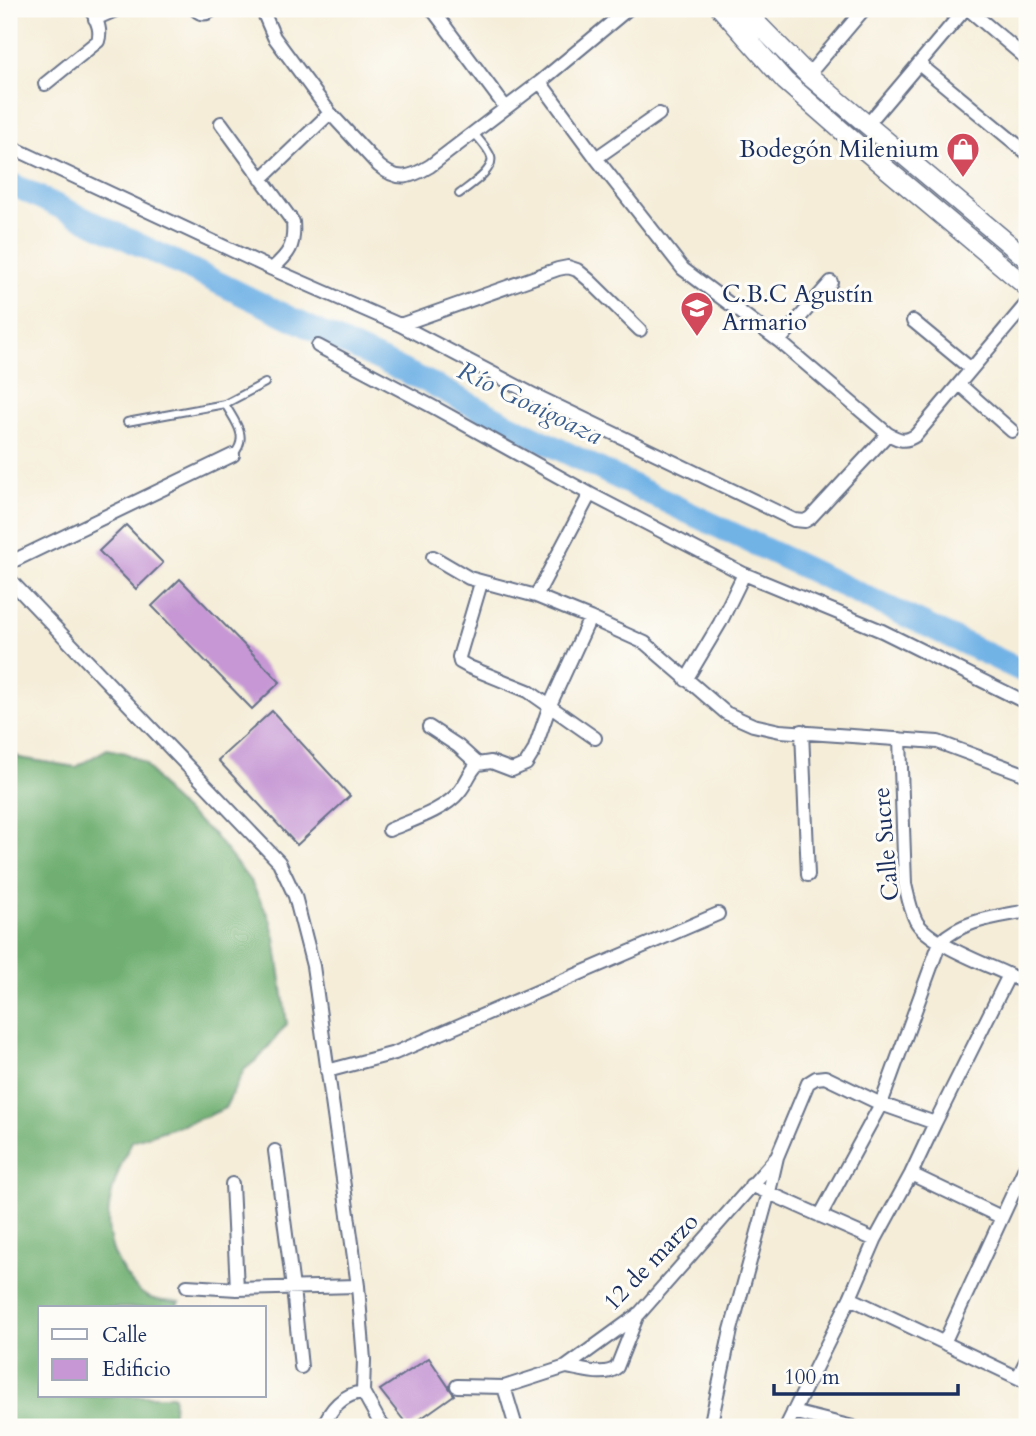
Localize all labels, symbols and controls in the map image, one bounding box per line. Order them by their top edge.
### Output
shop icon: Bodegón Milenium [944,130,982,179]
place label: Bodegón Milenium [739,133,940,166]
place label: C.B.C Agustín Armario [722,278,874,339]
school or university icon: C.B.C Agustín Armario [678,289,716,338]
water label: Río Goaigoaza [452,353,608,453]
street label: Calle Sucre [865,786,907,902]
street label: 12 de marzo [596,1206,706,1318]
legend [38,1306,266,1398]
text: Calle [102,1321,147,1350]
scale bar [774,1352,957,1396]
text: Edificio [102,1355,171,1384]
text: 100 m [784,1363,840,1392]

